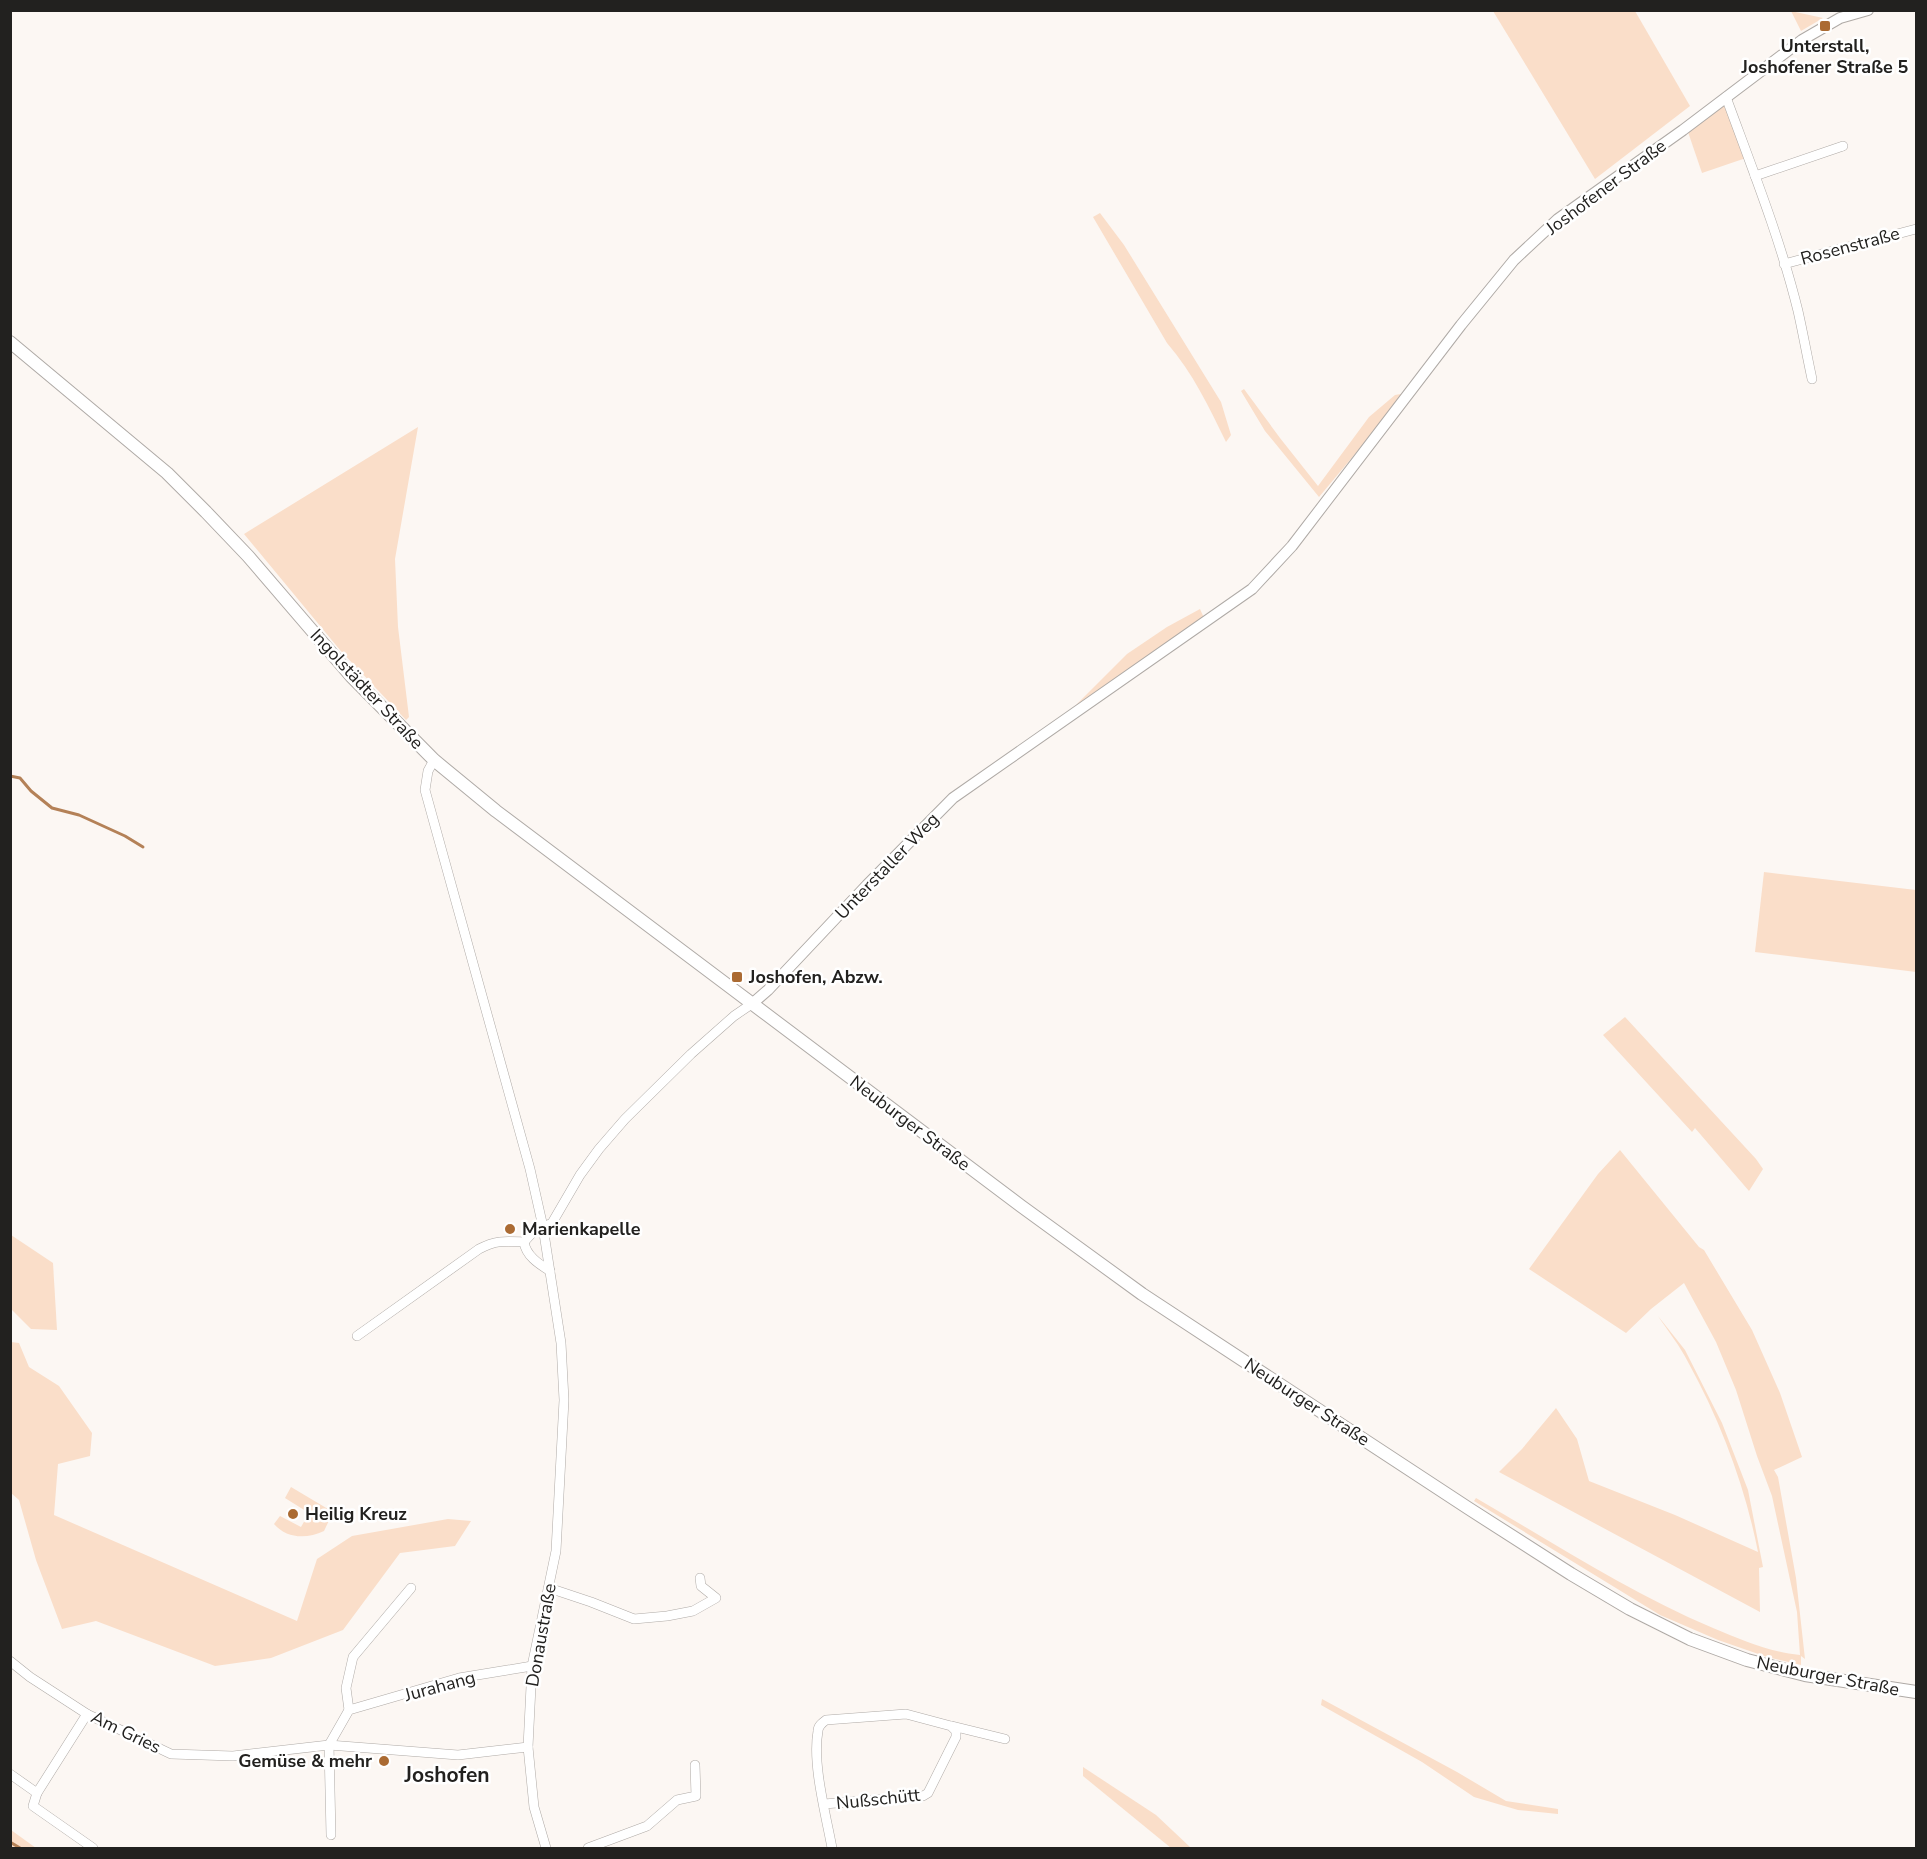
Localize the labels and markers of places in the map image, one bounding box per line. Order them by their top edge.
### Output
marker: Unterstall, Joshofener Straße 5 [1818,19,1832,33]
place label: Unterstall, Joshofener Straße 5 [1741,34,1909,79]
place label: Joshofen, Abzw. [748,965,883,989]
marker: Joshofen, Abzw. [730,970,744,984]
place label: Marienkapelle [522,1217,641,1241]
marker: Marienkapelle [503,1222,517,1236]
place label: Heilig Kreuz [305,1502,407,1526]
marker: Heilig Kreuz [286,1507,300,1521]
place label: Gemüse & mehr [238,1749,372,1773]
marker: Gemüse & mehr [377,1754,391,1768]

